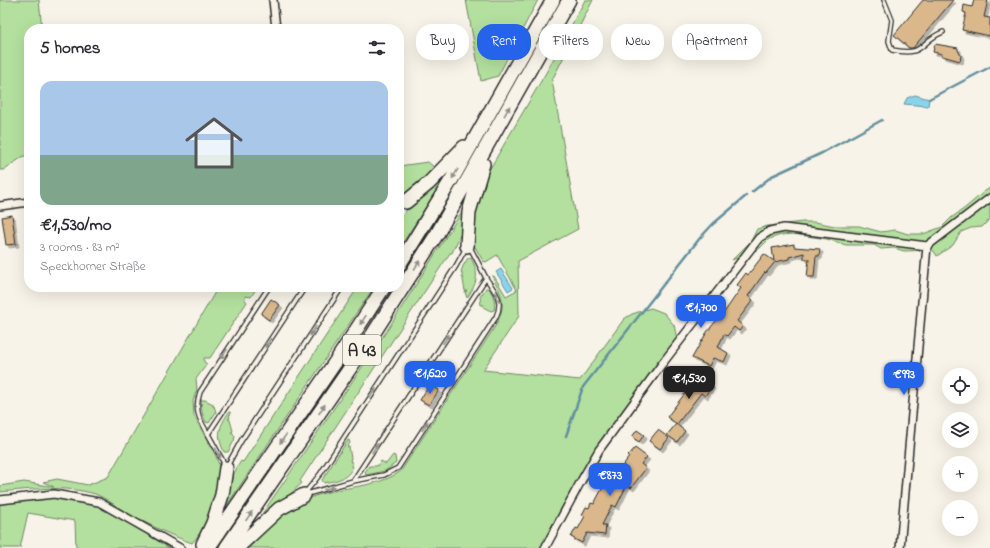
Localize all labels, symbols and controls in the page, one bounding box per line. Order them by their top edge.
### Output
chip: Buy [416,24,469,60]
chip: Rent [477,24,531,60]
chip: Filters [539,24,603,60]
chip: New [611,24,664,60]
chip: Apartment [672,24,762,60]
text: 5 homes [40,36,100,61]
icon: filters [366,37,388,59]
one-way arrow [504,105,511,117]
icon: home [178,107,250,179]
one-way arrow [451,168,458,180]
text: €1,530/mo [40,213,112,238]
text: 3 rooms · 83 m² [40,238,120,257]
text: Speckhorner Straße [40,257,146,276]
one-way arrow [413,260,421,270]
one-way arrow [494,291,500,303]
pin: €1,700 [668,295,734,329]
text: €1,700 [685,298,717,317]
one-way arrow [359,315,367,325]
one-way arrow [309,325,316,337]
one-way arrow [442,334,450,344]
road number: A 43 [343,335,381,365]
one-way arrow [264,338,272,348]
one-way arrow [221,349,228,360]
pin: €1,620 [397,361,463,395]
pin: €993 [880,362,928,396]
text: €1,620 [413,364,447,383]
text: €993 [893,365,915,384]
pin: €1,530 [656,366,722,400]
map controls [942,368,978,536]
button: locate [942,368,978,404]
text: €1,530 [672,369,706,388]
one-way arrow [370,387,377,399]
one-way arrow [318,404,326,414]
button: layers [942,412,978,448]
one-way arrow [421,421,429,432]
one-way arrow [279,434,287,444]
one-way arrow [371,443,379,453]
one-way arrow [215,447,222,459]
button: + [942,456,978,492]
pin: €873 [586,463,634,497]
text: €873 [598,466,622,485]
one-way arrow [323,485,335,491]
button: − [942,500,978,536]
one-way arrow [245,511,253,521]

